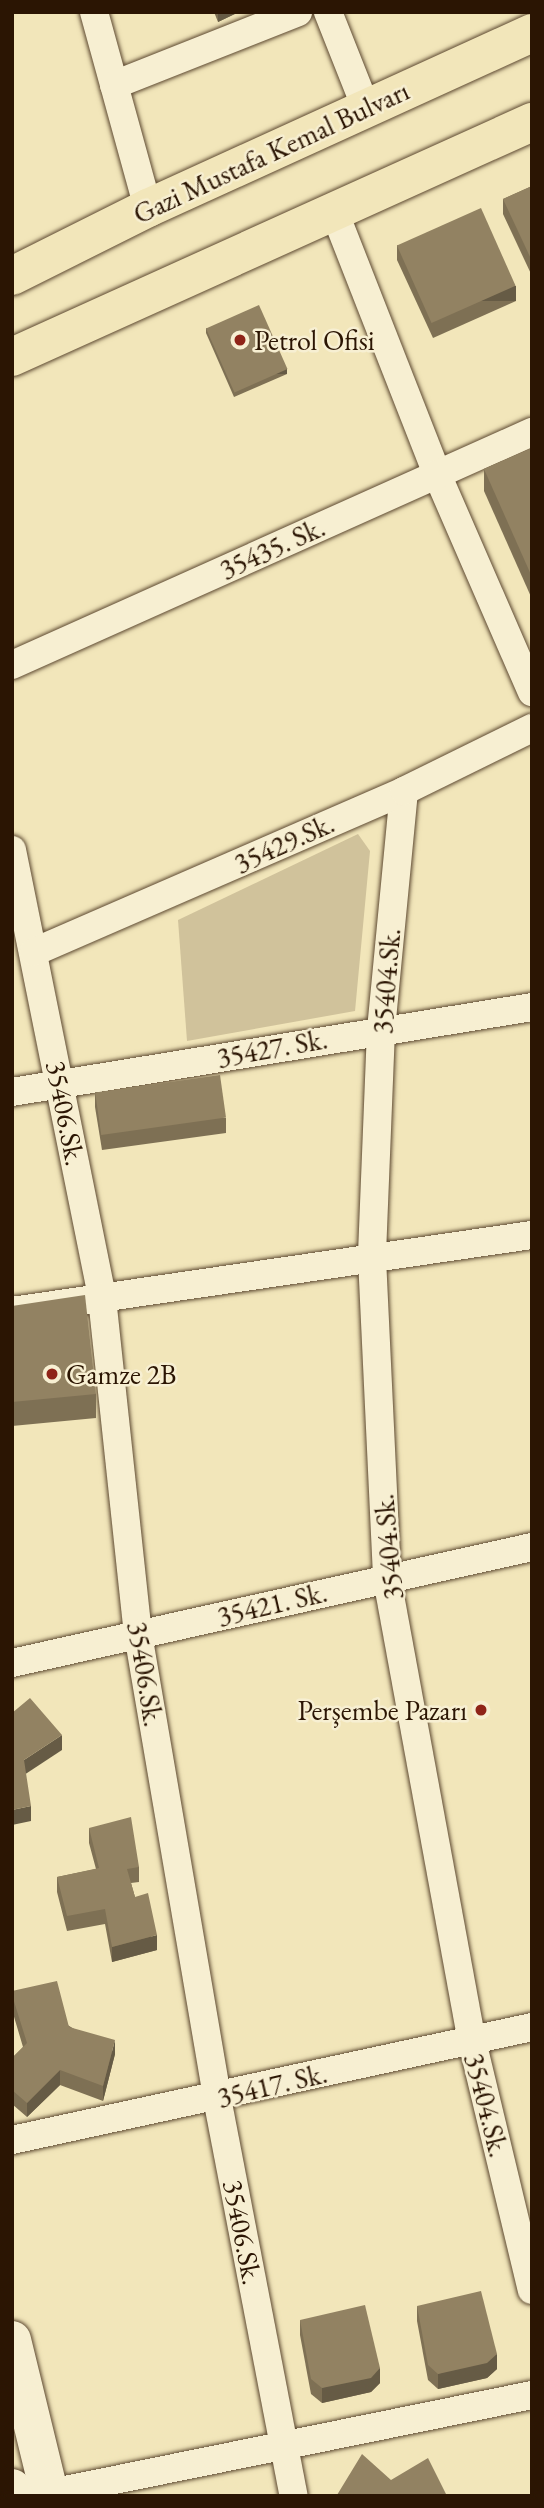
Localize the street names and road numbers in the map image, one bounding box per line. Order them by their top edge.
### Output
street label: Gazi Mustafa Kemal Bulvarı [128,73,414,231]
street label: 35435. Sk. [214,510,330,586]
street label: 35429.Sk. [229,806,339,880]
street label: 35404.Sk. [365,927,407,1035]
street label: 35427. Sk. [214,1022,330,1074]
street label: 35406.Sk. [39,1058,93,1168]
street label: 35404.Sk. [367,1493,409,1601]
street label: 35421. Sk. [214,1575,330,1633]
street label: 35406.Sk. [121,1619,171,1729]
street label: 35404.Sk. [458,2049,516,2161]
street label: 35417. Sk. [214,2056,330,2114]
street label: 35406.Sk. [216,2177,270,2287]

